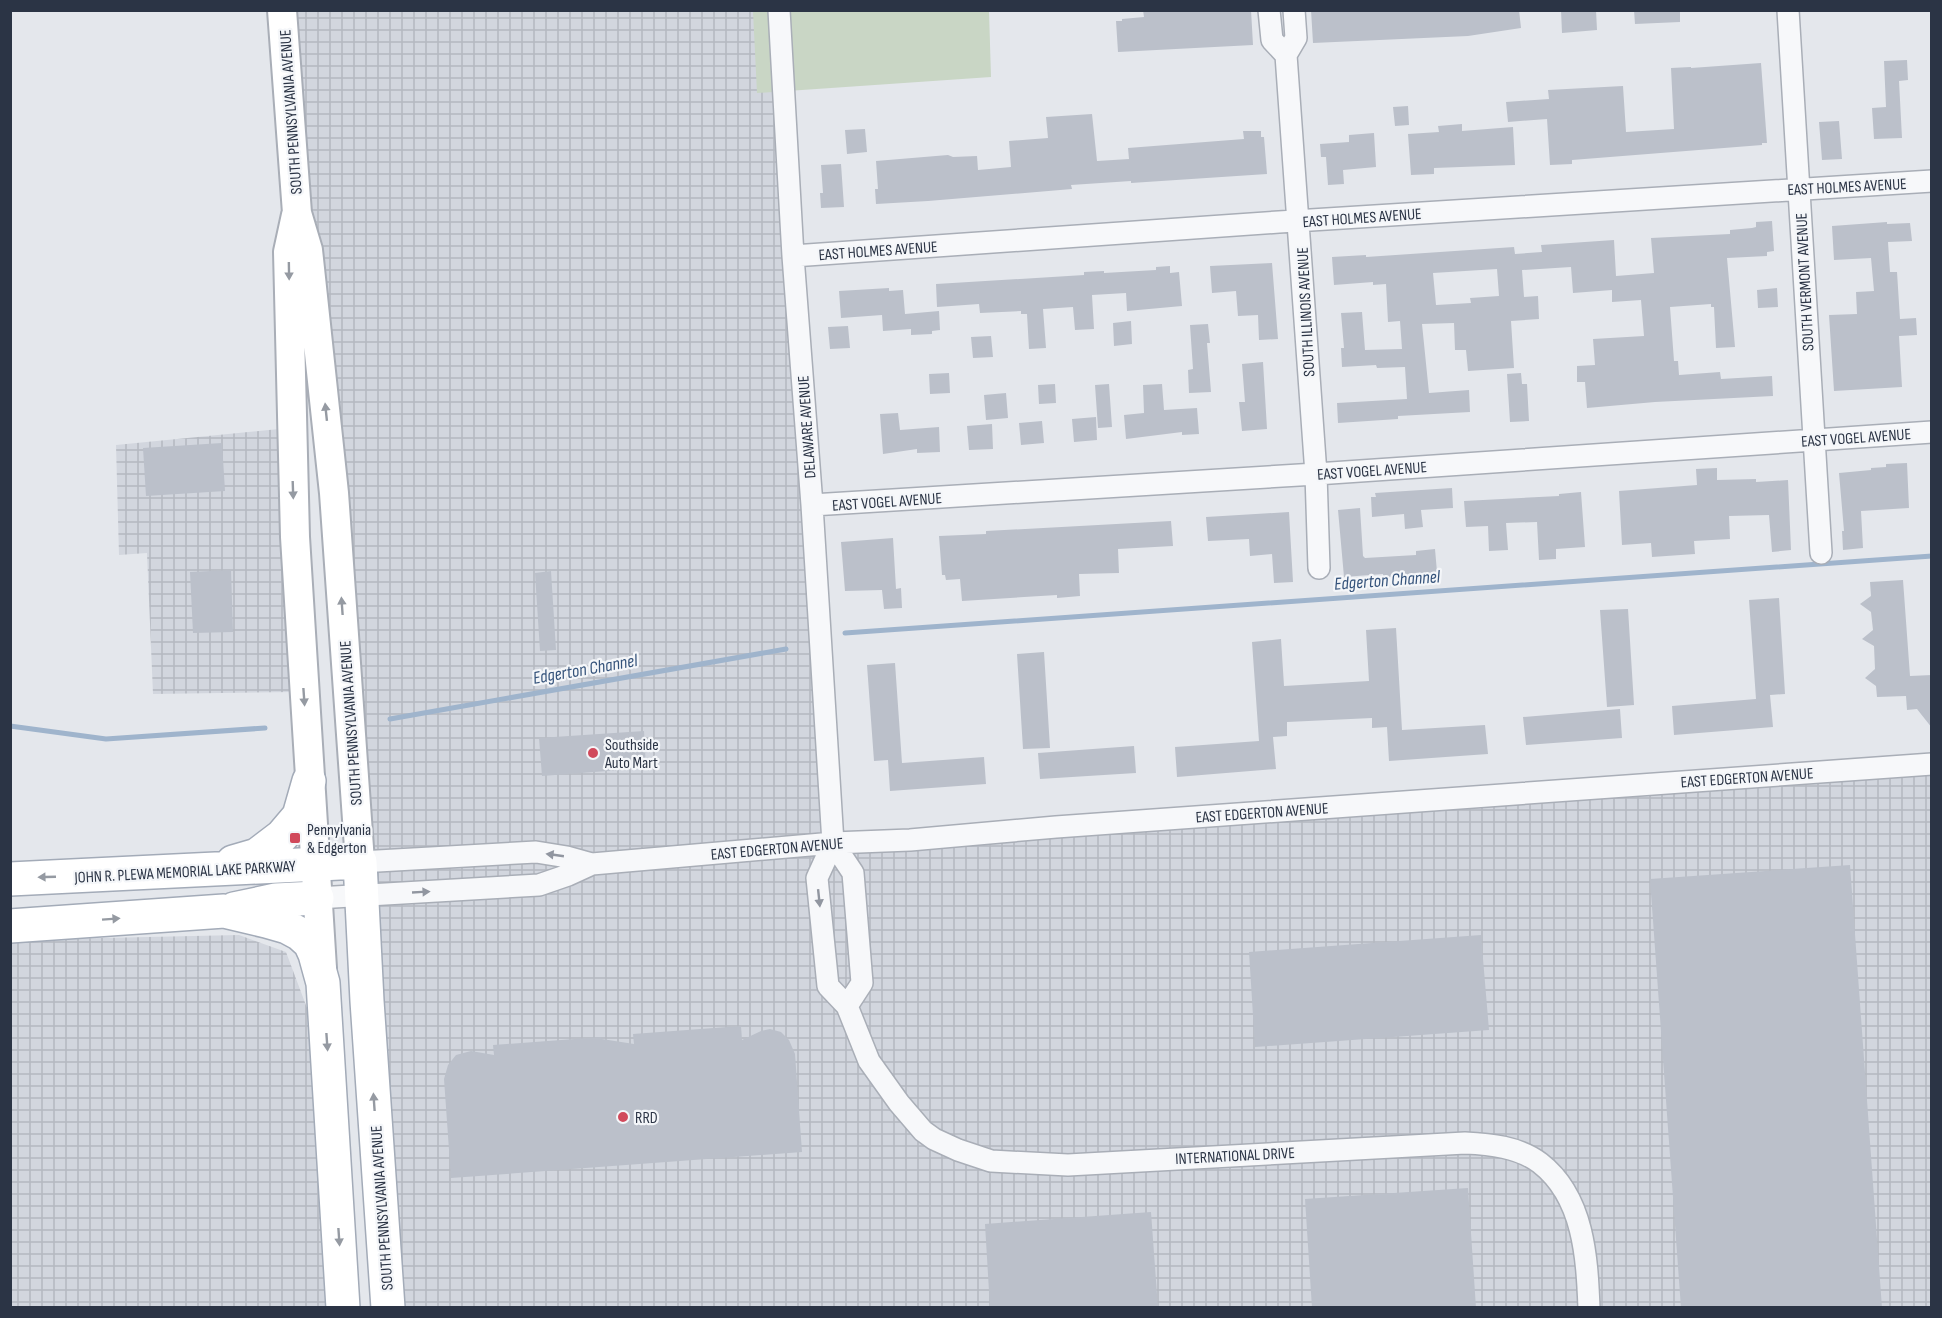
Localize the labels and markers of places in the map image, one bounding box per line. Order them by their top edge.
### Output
place label: Southside Auto Mart [604,736,659,773]
marker: Southside Auto Mart [586,746,600,760]
place label: Pennylvania & Edgerton [307,821,371,858]
marker: Pennylvania & Edgerton [288,831,302,845]
place label: RRD [635,1109,658,1128]
marker: RRD [616,1110,630,1124]

